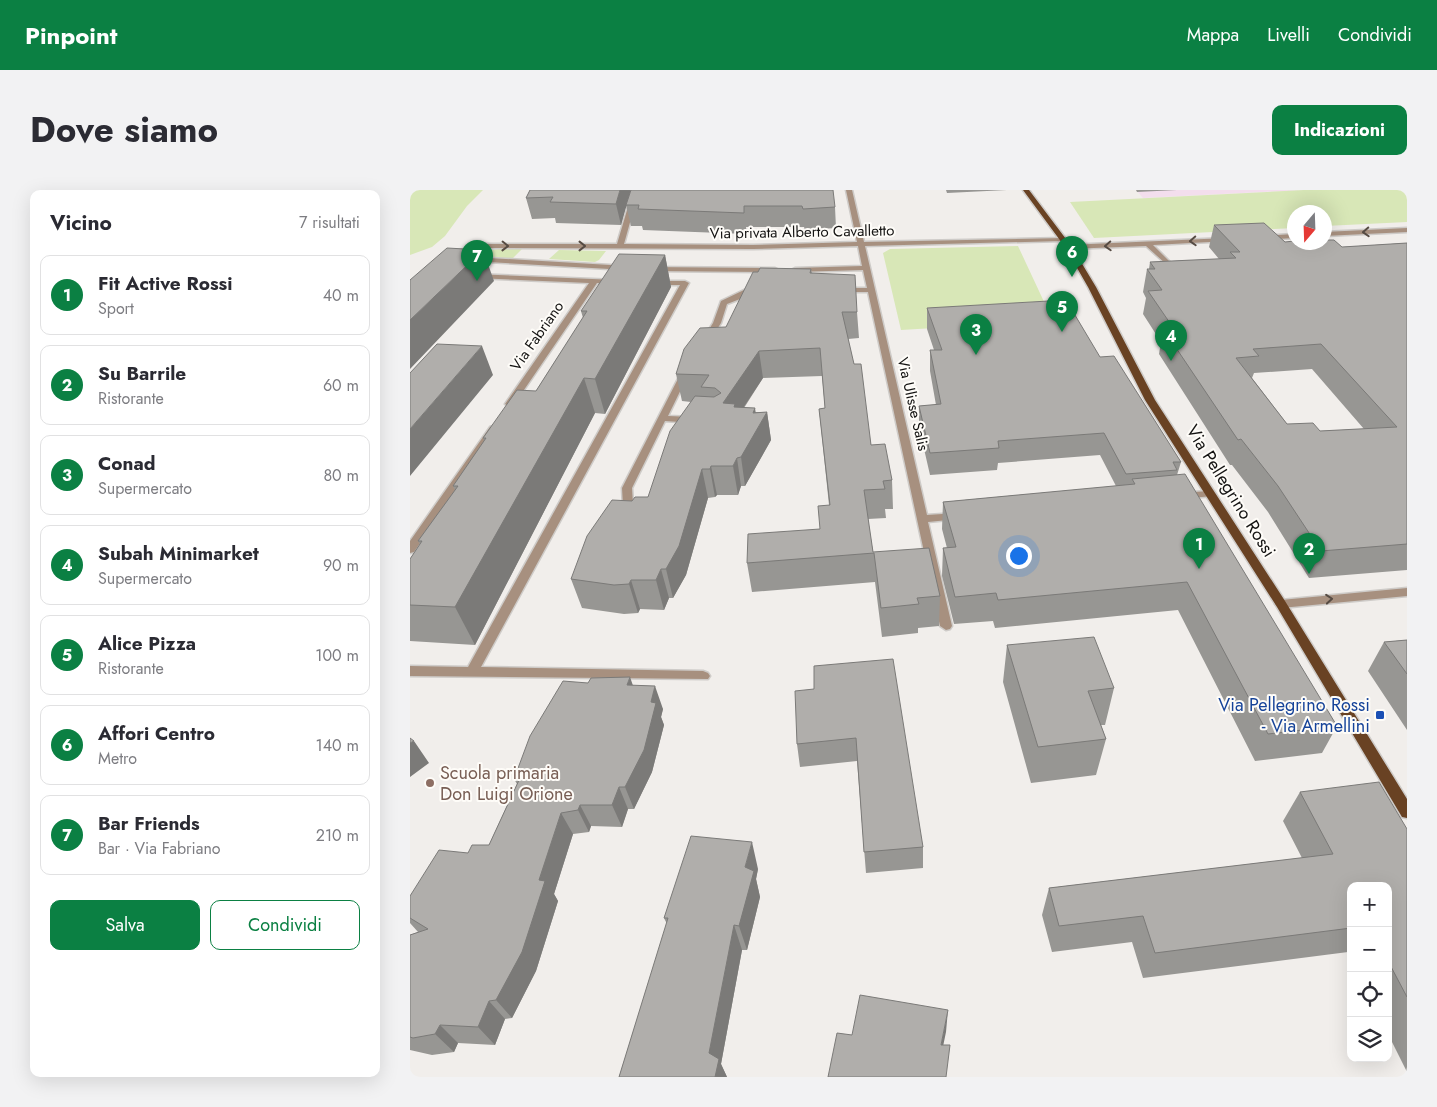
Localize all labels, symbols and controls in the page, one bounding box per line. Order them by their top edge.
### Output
text: Pinpoint [25,18,117,53]
text: Mappa [1187,22,1239,48]
text: Livelli [1267,22,1310,48]
text: Condividi [1338,22,1412,48]
text: Dove siamo [30,105,218,155]
button: Indicazioni [1272,105,1407,155]
north arrow [1287,205,1332,250]
text: Vicino [50,208,112,238]
text: 7 risultati [299,211,360,234]
street label: Via privata Alberto Cavalletto [710,219,894,245]
one-way arrow [1361,227,1369,238]
pin: 6 [1056,236,1088,277]
one-way arrow [1189,236,1197,247]
pin: 7 [461,240,493,281]
one-way arrow [1104,240,1112,251]
one-way arrow [501,241,509,251]
one-way arrow [578,241,586,251]
text: Fit Active Rossi [98,270,233,297]
text: 1 [63,284,71,307]
text: 40 m [323,284,359,307]
pin: 5 [1046,291,1078,332]
text: Sport [98,297,134,320]
street label: Via Fabriano [505,297,569,375]
pin: 3 [960,314,992,355]
pin: 4 [1155,320,1187,361]
street label: Via Ulisse Salis [892,355,934,453]
text: Su Barrile [98,360,186,387]
text: 2 [62,374,72,397]
text: 60 m [323,374,359,397]
text: Ristorante [98,387,164,410]
street label: Via Pellegrino Rossi [1180,420,1282,562]
text: Conad [98,450,155,477]
text: 3 [62,464,72,487]
text: 80 m [323,464,359,487]
text: Supermercato [98,477,192,500]
pin: 1 [1183,528,1215,569]
pin: 2 [1293,533,1325,574]
text: Subah Minimarket [98,540,259,567]
your location [1006,543,1032,569]
text: 4 [61,554,73,577]
text: 90 m [323,554,359,577]
text: Supermercato [98,567,192,590]
one-way arrow [1325,594,1333,605]
text: Alice Pizza [98,630,196,657]
text: 5 [62,644,72,667]
text: 100 m [315,644,359,667]
text: Ristorante [98,657,164,680]
place label: Via Pellegrino Rossi - Via Armellini [1218,692,1370,739]
marker: Via Pellegrino Rossi - Via Armellini [1374,709,1386,721]
text: Affori Centro [98,720,215,747]
text: 6 [62,734,72,757]
text: 140 m [316,734,359,757]
text: Metro [98,747,137,770]
place label: Scuola primaria Don Luigi Orione [440,760,573,807]
marker: Scuola primaria Don Luigi Orione [424,777,436,789]
text: Bar Friends [98,810,200,837]
text: 7 [62,824,72,847]
text: 210 m [316,824,359,847]
text: Bar · Via Fabriano [98,837,221,860]
map controls [1347,882,1392,1062]
button: + [1347,882,1392,927]
button: Salva [50,900,200,950]
button: Condividi [210,900,360,950]
button: − [1347,927,1392,972]
button: locate [1347,972,1392,1017]
button: layers [1347,1017,1392,1062]

